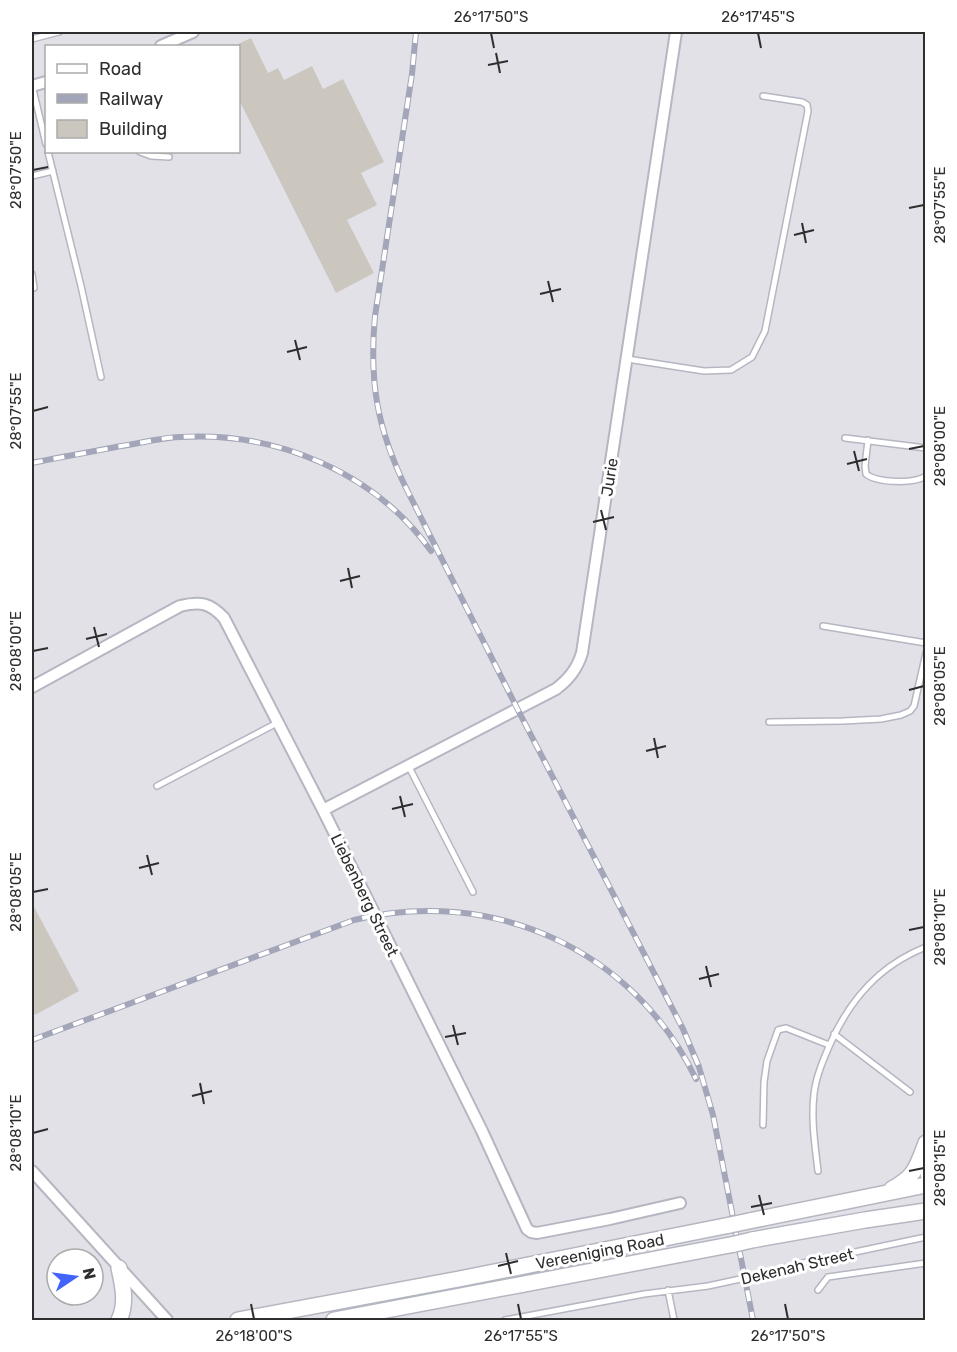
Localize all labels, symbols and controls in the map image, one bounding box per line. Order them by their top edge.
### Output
text: 26°17'50"S [454,8,528,26]
text: 26°17'45"S [721,8,795,26]
legend [45,45,240,153]
text: Road [99,58,142,80]
text: Railway [99,88,163,110]
text: Building [99,118,167,140]
text: 28°07'50"E [7,131,25,209]
text: 28°07'55"E [931,166,949,244]
text: 28°07'55"E [7,372,25,450]
text: 28°08'00"E [931,406,949,486]
street label: Jurie [597,456,622,498]
text: 28°08'00"E [7,611,25,691]
text: 28°08'05"E [931,646,949,726]
street label: Liebenberg Street [327,831,402,960]
text: 28°08'05"E [7,852,25,932]
text: 28°08'10"E [931,888,949,966]
text: 28°08'10"E [7,1094,25,1172]
text: 28°08'15"E [931,1130,949,1206]
street label: Vereeniging Road [534,1230,666,1273]
street label: Dekenah Street [739,1244,855,1289]
north arrow [45,1247,105,1307]
text: N [79,1266,100,1281]
text: 26°18'00"S [216,1327,292,1345]
text: 26°17'55"S [484,1327,558,1345]
text: 26°17'50"S [751,1327,825,1345]

